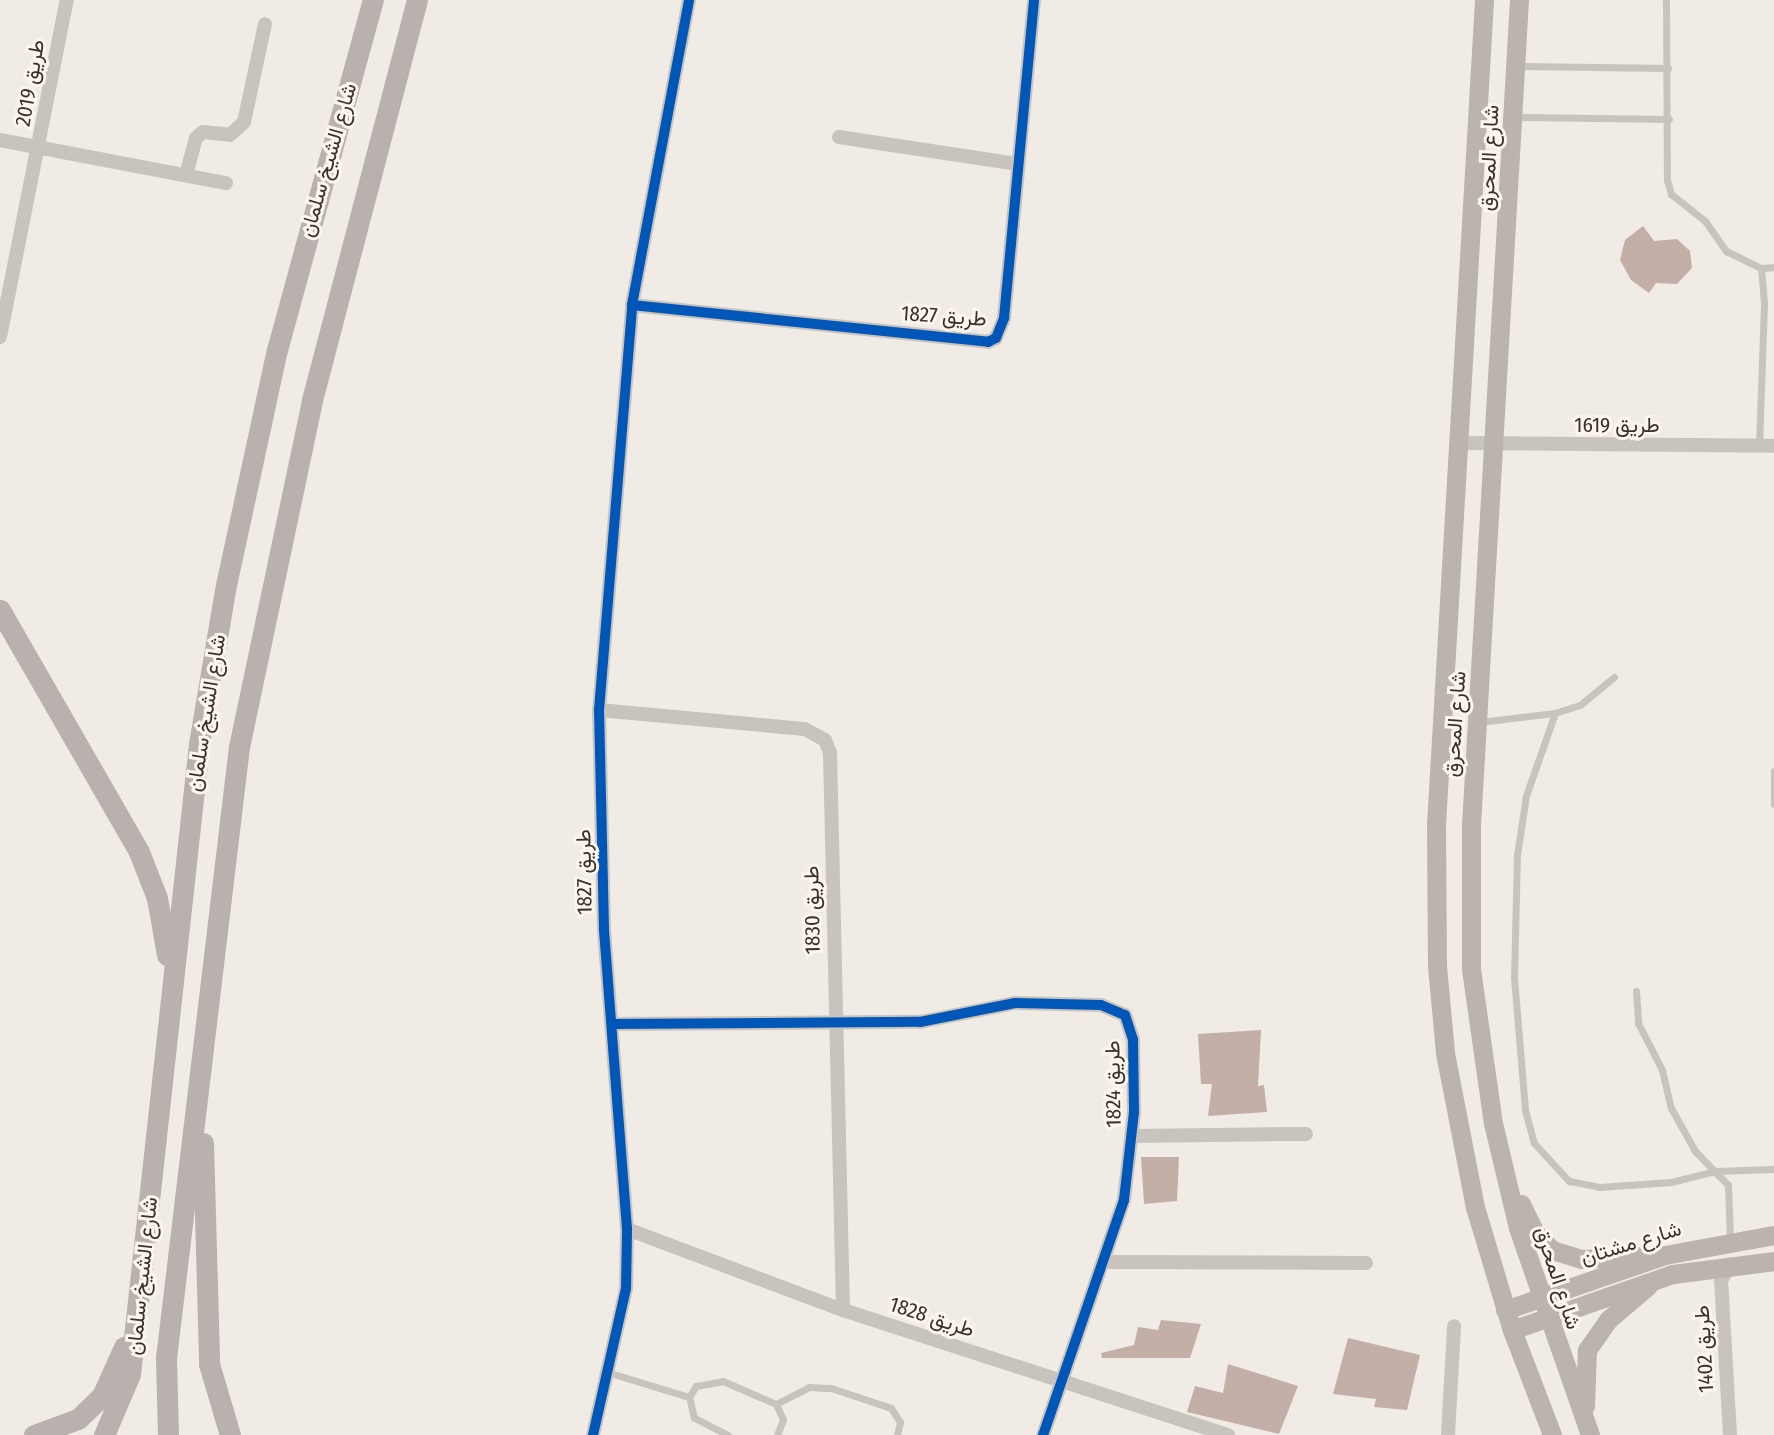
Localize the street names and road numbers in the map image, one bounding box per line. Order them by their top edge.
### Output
street label: طريق 2019 [10,38,50,128]
street label: شارع الشيخ سلمان [294,80,362,240]
street label: شارع المحرق [1474,104,1504,212]
street label: طريق 1827 [900,300,988,332]
street label: طريق 1619 [1574,412,1660,438]
street label: شارع الشيخ سلمان [181,633,231,793]
street label: شارع المحرق [1439,670,1471,778]
street label: طريق 1827 [571,829,597,915]
street label: طريق 1830 [799,866,825,954]
street label: طريق 1824 [1100,1040,1126,1128]
street label: شارع الشيخ سلمان [121,1196,163,1356]
street label: شارع مشتان [1578,1216,1684,1270]
street label: شارع المحرق [1530,1223,1586,1333]
street label: طريق 1828 [886,1291,978,1343]
street label: طريق 1402 [1689,1305,1719,1393]

